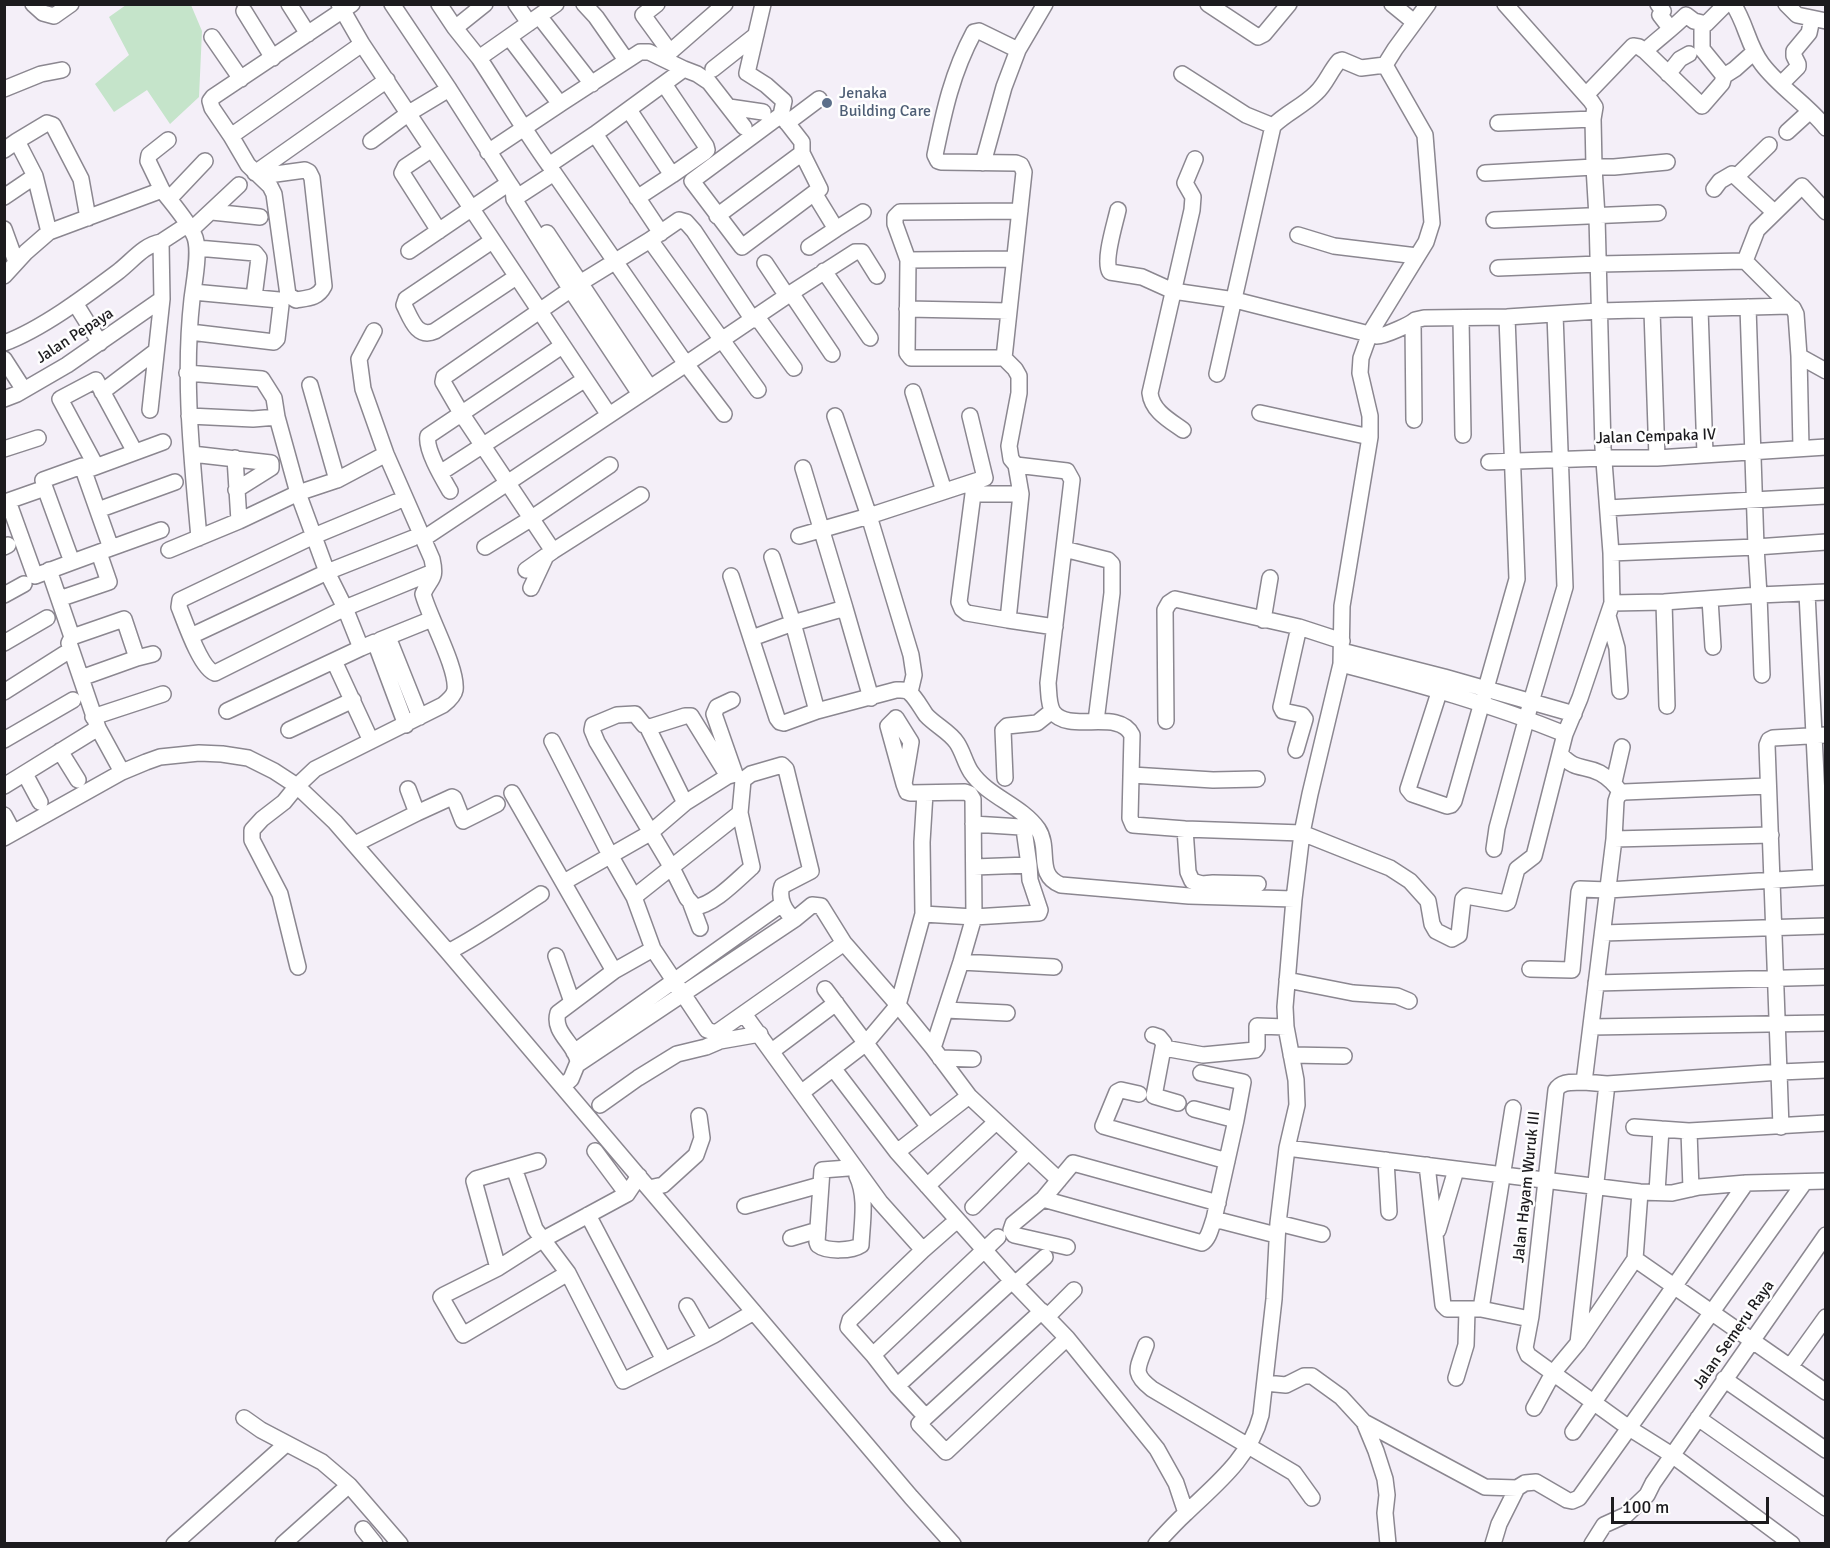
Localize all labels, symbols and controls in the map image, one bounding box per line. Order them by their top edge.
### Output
place label: Jenaka Building Care [839,84,931,122]
marker: Jenaka Building Care [820,96,834,110]
street label: Jalan Pepaya [33,304,117,368]
street label: Jalan Cempaka IV [1596,425,1716,449]
street label: Jalan Hayam Wuruk III [1509,1110,1545,1264]
street label: Jalan Semeru Raya [1689,1277,1779,1393]
scale bar [1614,1485,1772,1523]
text: 100 m [1622,1496,1669,1518]

